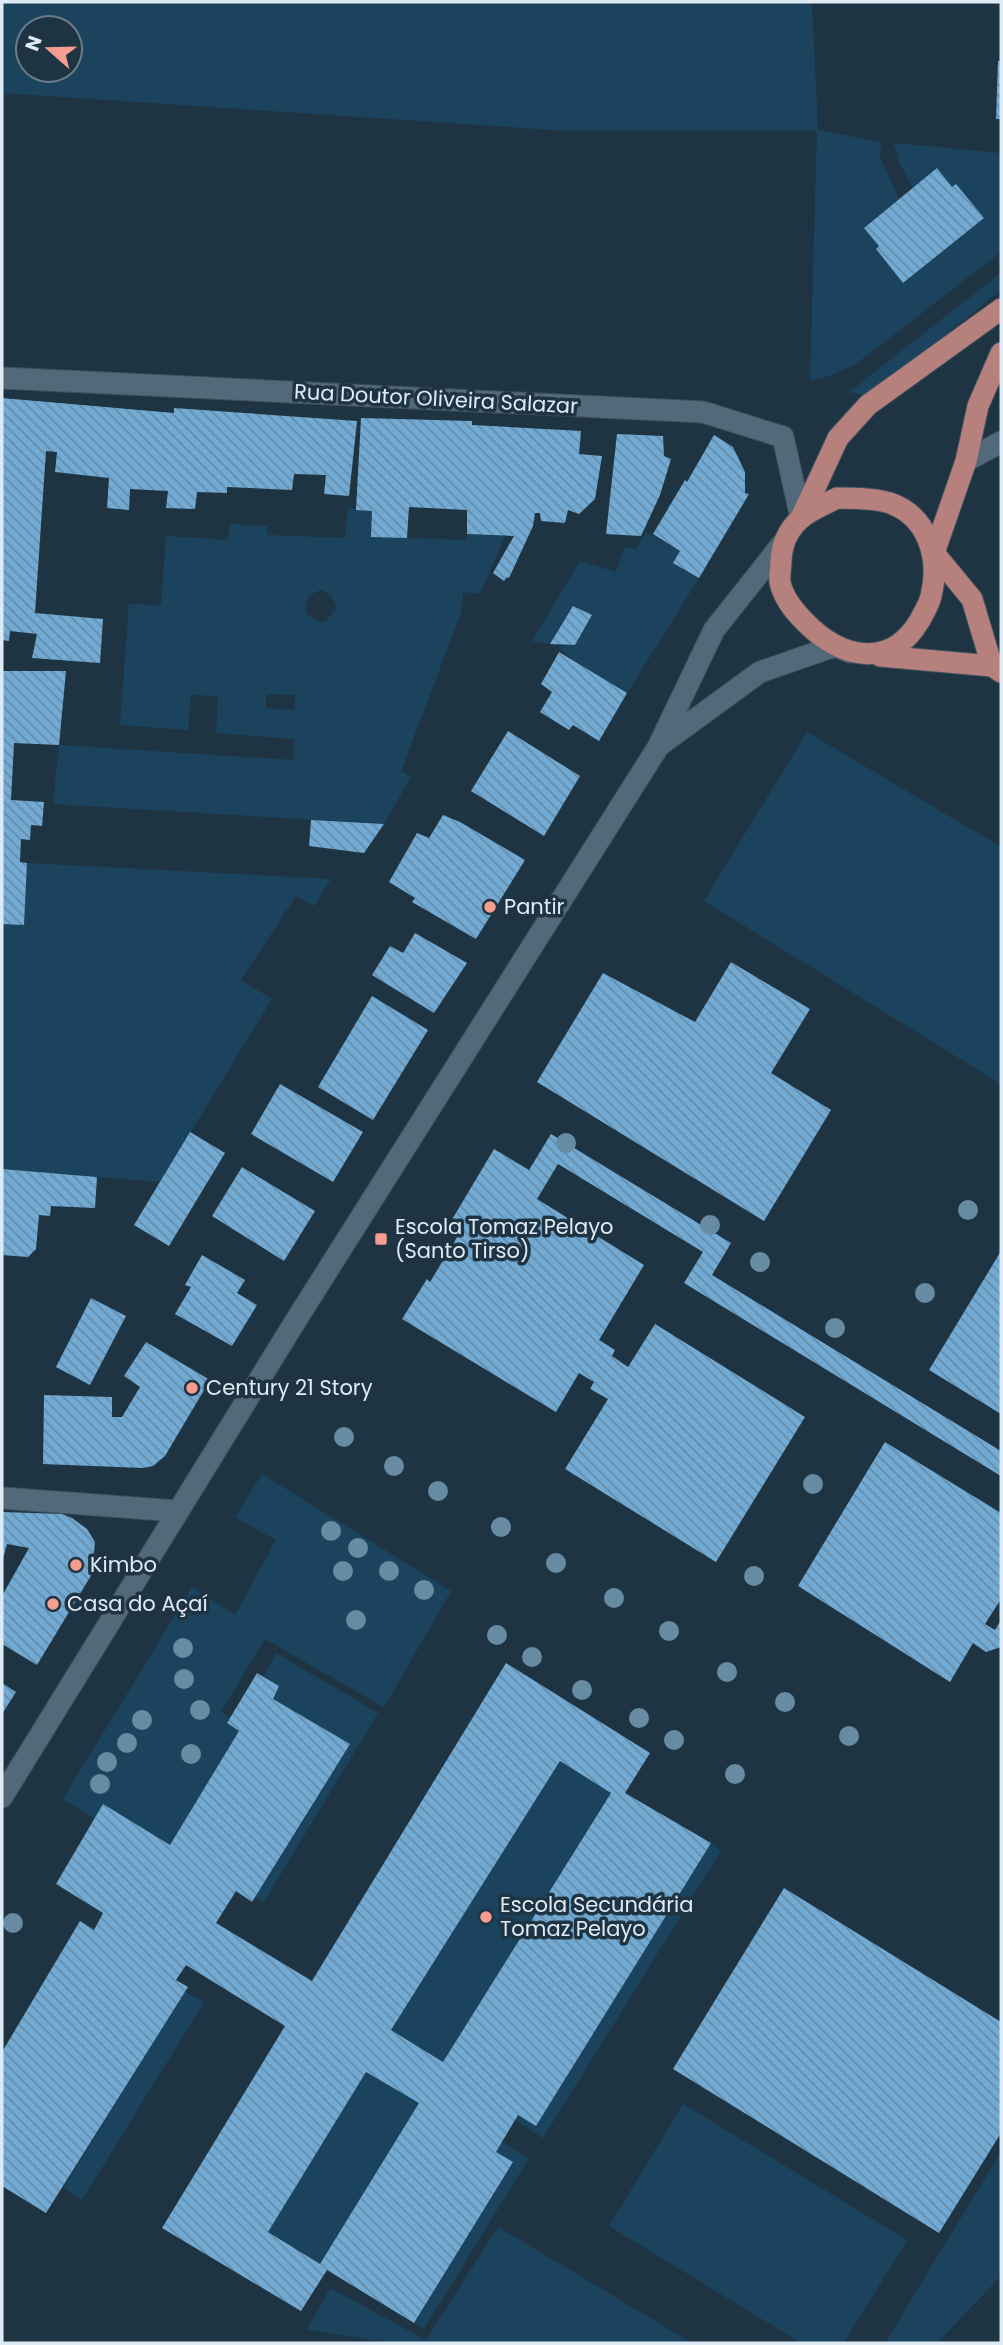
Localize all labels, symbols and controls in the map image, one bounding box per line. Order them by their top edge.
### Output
north arrow [14,14,84,84]
text: N [18,32,49,55]
street label: Rua Doutor Oliveira Salazar [293,377,579,420]
place label: Pantir [504,892,565,921]
marker: Pantir [482,899,498,915]
place label: Escola Tomaz Pelayo (Santo Tirso) [395,1212,613,1265]
marker: Escola Tomaz Pelayo (Santo Tirso) [373,1231,389,1247]
place label: Century 21 Story [206,1373,373,1402]
marker: Century 21 Story [184,1380,200,1396]
place label: Kimbo [90,1550,157,1579]
marker: Kimbo [68,1557,84,1573]
place label: Casa do Açaí [67,1589,208,1618]
marker: Casa do Açaí [45,1596,61,1612]
place label: Escola Secundária Tomaz Pelayo [500,1890,693,1943]
marker: Escola Secundária Tomaz Pelayo [478,1909,494,1925]

